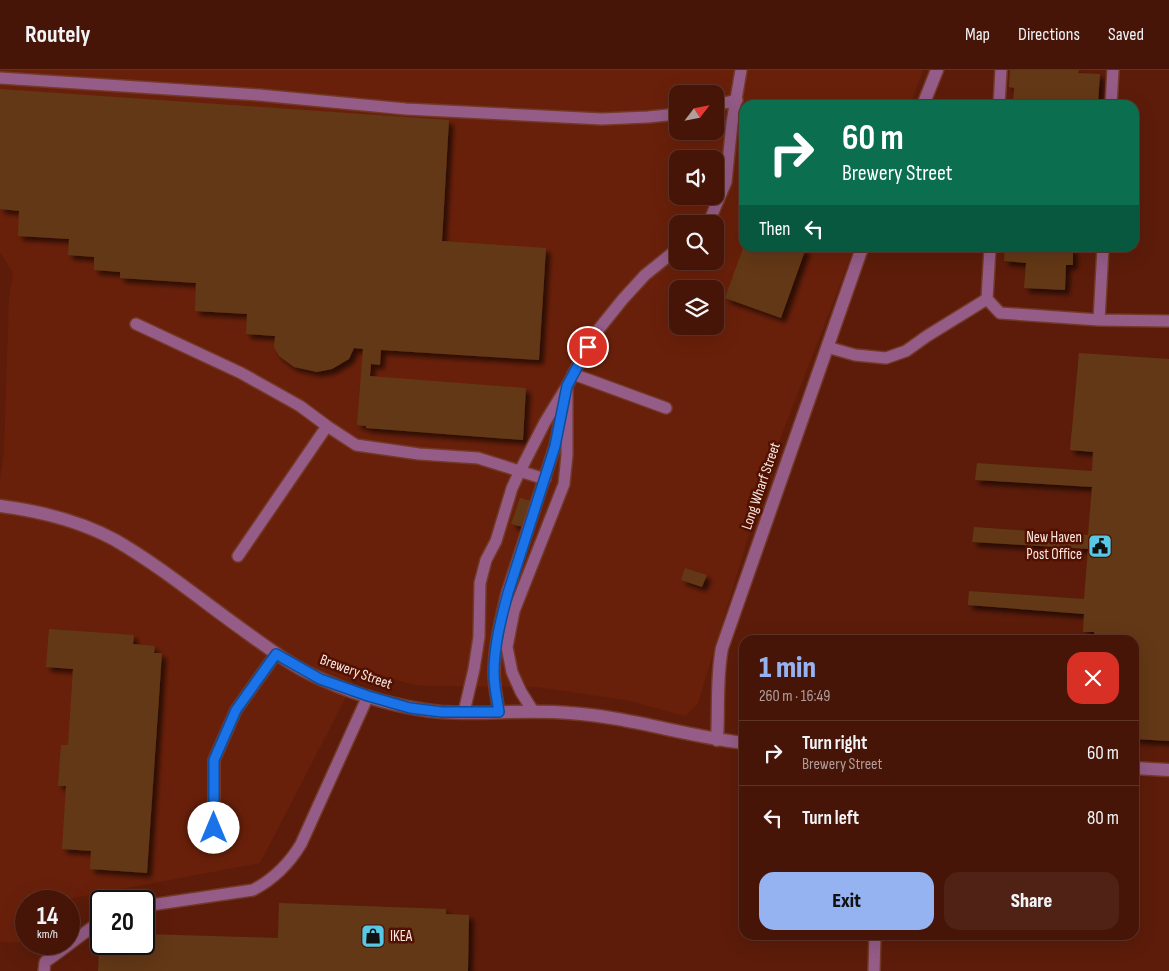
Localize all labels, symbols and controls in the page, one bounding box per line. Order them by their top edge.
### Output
text: Routely [25,20,90,49]
text: Map [965,24,990,45]
text: Directions [1018,24,1080,45]
text: Saved [1108,24,1144,45]
north arrow [669,85,724,140]
map controls [669,85,724,335]
text: 60 m [842,117,904,160]
icon: right [759,120,824,185]
button: sound [669,150,724,205]
text: Brewery Street [842,160,953,187]
button: search [669,215,724,270]
icon: left [800,215,828,243]
text: Then [759,218,790,241]
button: layers [669,280,724,335]
pin [567,326,609,368]
icon: arrive [574,333,602,361]
street label: Long Wharf Street [737,439,785,532]
place label: New Haven Post Office [1026,528,1082,564]
public building icon: New Haven Post Office [1087,533,1113,559]
street label: Brewery Street [317,650,395,694]
text: 1 min [759,650,816,686]
button: close [1067,652,1119,704]
text: 260 m · 16:49 [759,687,830,706]
text: Turn right [802,732,867,755]
icon: right [759,739,787,767]
text: 60 m [1087,742,1119,765]
text: Brewery Street [802,755,882,774]
position arrow [187,801,239,853]
icon: left [759,804,787,832]
text: Turn left [802,807,859,830]
text: 80 m [1087,807,1119,830]
button: Exit [759,872,934,930]
button: Share [944,872,1119,930]
speed limit sign: 20 [90,890,155,955]
text: 14 [37,901,58,932]
shop icon: IKEA [360,923,386,949]
text: km/h [37,927,58,942]
place label: IKEA [390,927,413,946]

